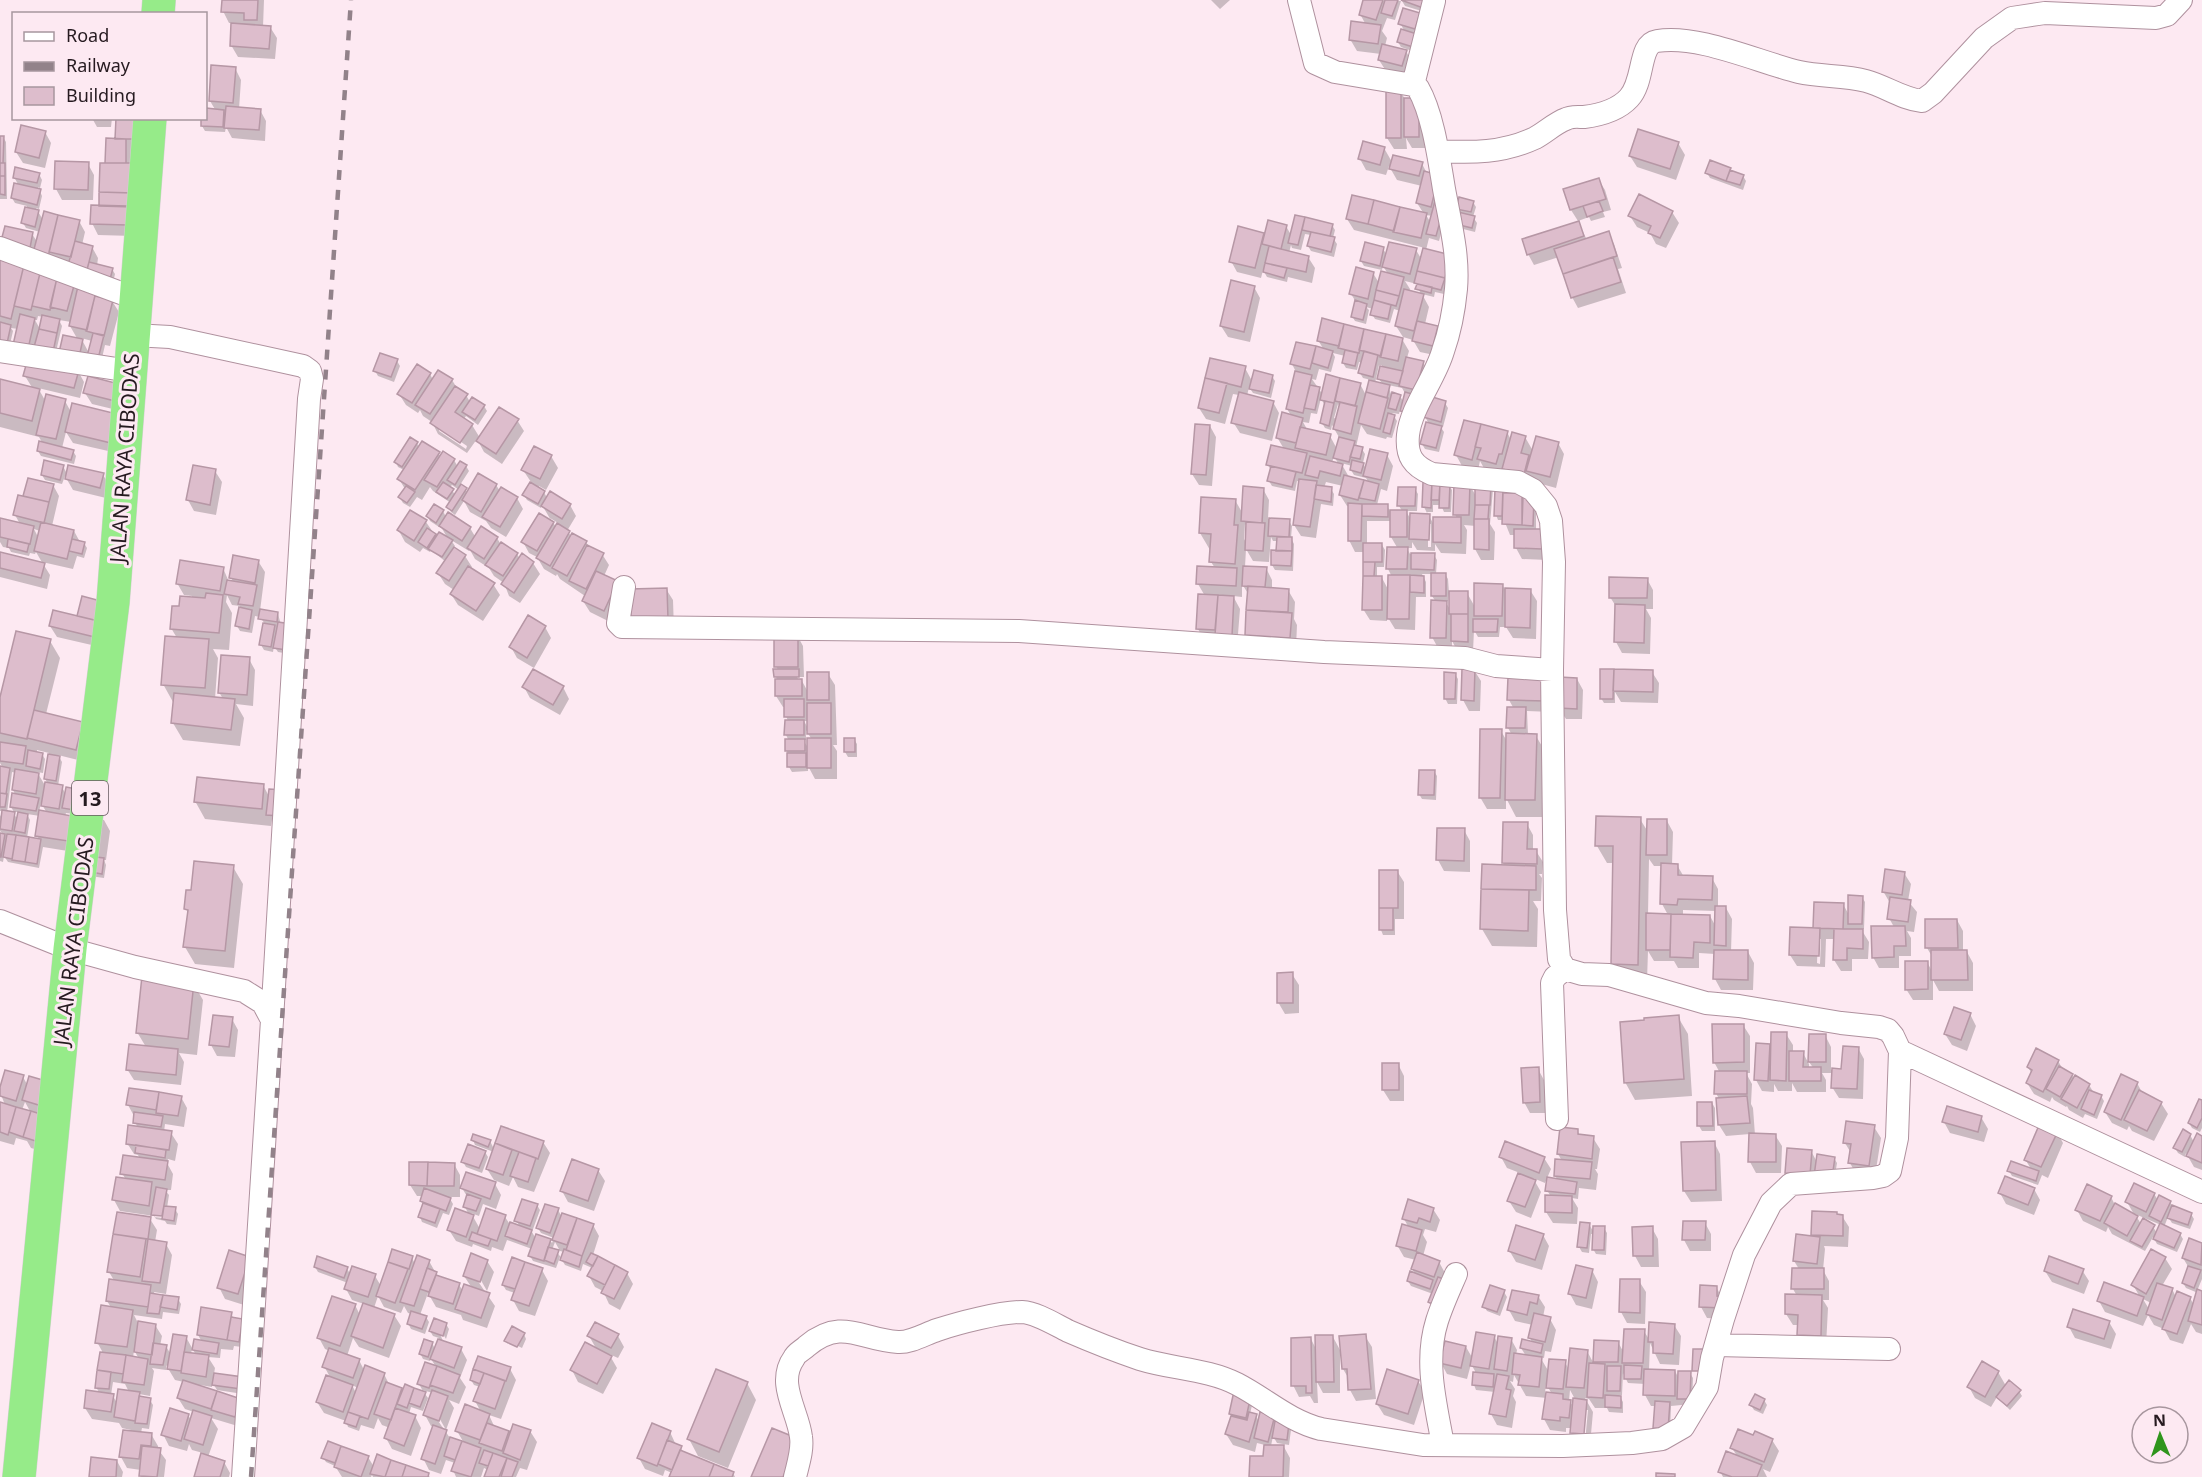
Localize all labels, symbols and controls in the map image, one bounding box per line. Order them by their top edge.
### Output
legend [12,12,207,120]
text: Road [66,23,109,47]
text: Railway [66,53,131,77]
text: Building [66,83,136,107]
street label: JALAN RAYA CIBODAS [103,352,145,566]
road number: 13 [72,781,108,815]
street label: JALAN RAYA CIBODAS [46,835,100,1049]
north arrow [2130,1405,2190,1465]
text: N [2153,1409,2166,1431]

